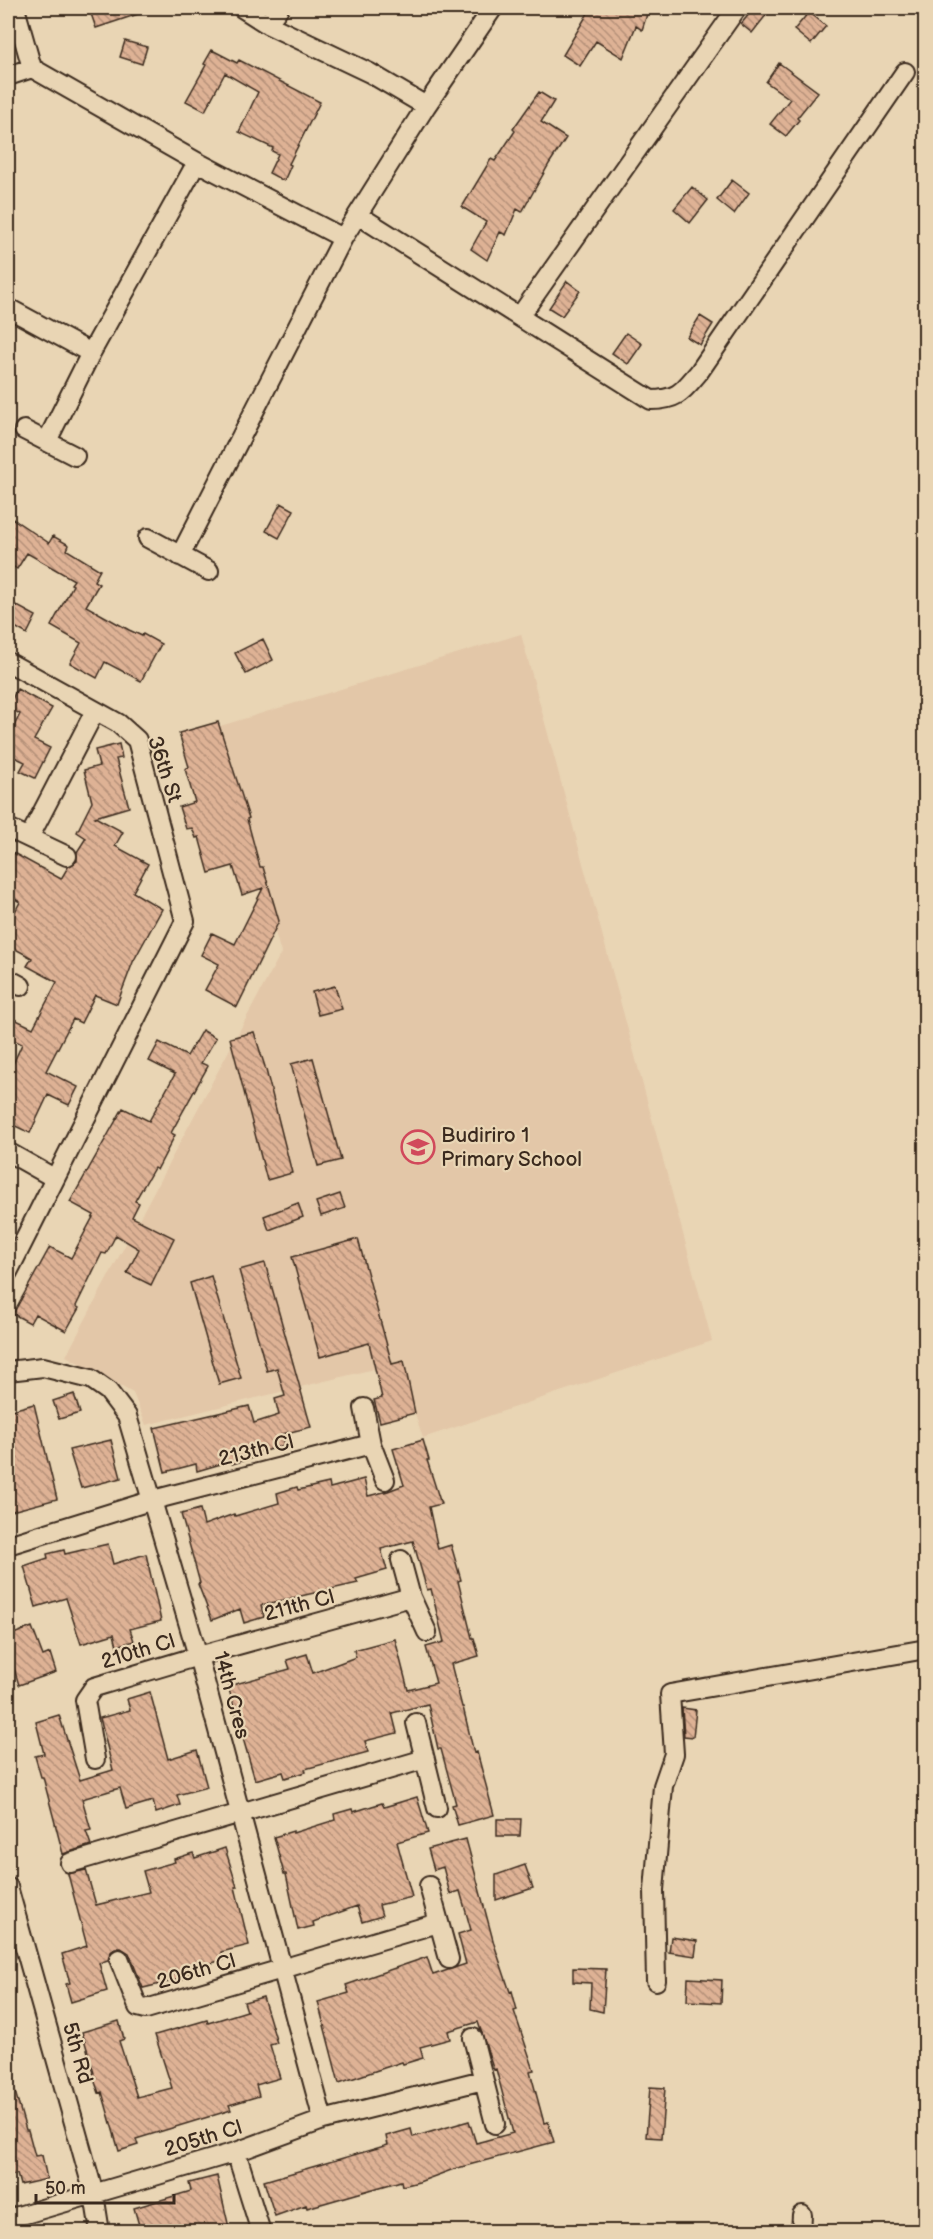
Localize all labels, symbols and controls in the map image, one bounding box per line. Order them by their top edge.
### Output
street label: 36th St [142,733,187,806]
place label: Budiriro 1 Primary School [441,1123,582,1172]
school or university icon: Budiriro 1 Primary School [400,1129,436,1165]
street label: 213th Cl [216,1429,296,1472]
street label: 211th Cl [261,1584,337,1627]
street label: 210th Cl [98,1628,178,1675]
street label: 14th Cres [208,1649,255,1742]
street label: 206th Cl [154,1948,238,1995]
street label: 5th Rd [57,2020,98,2087]
street label: 205th Cl [161,2115,245,2162]
scale bar [36,2167,174,2205]
text: 50 m [45,2178,86,2199]

